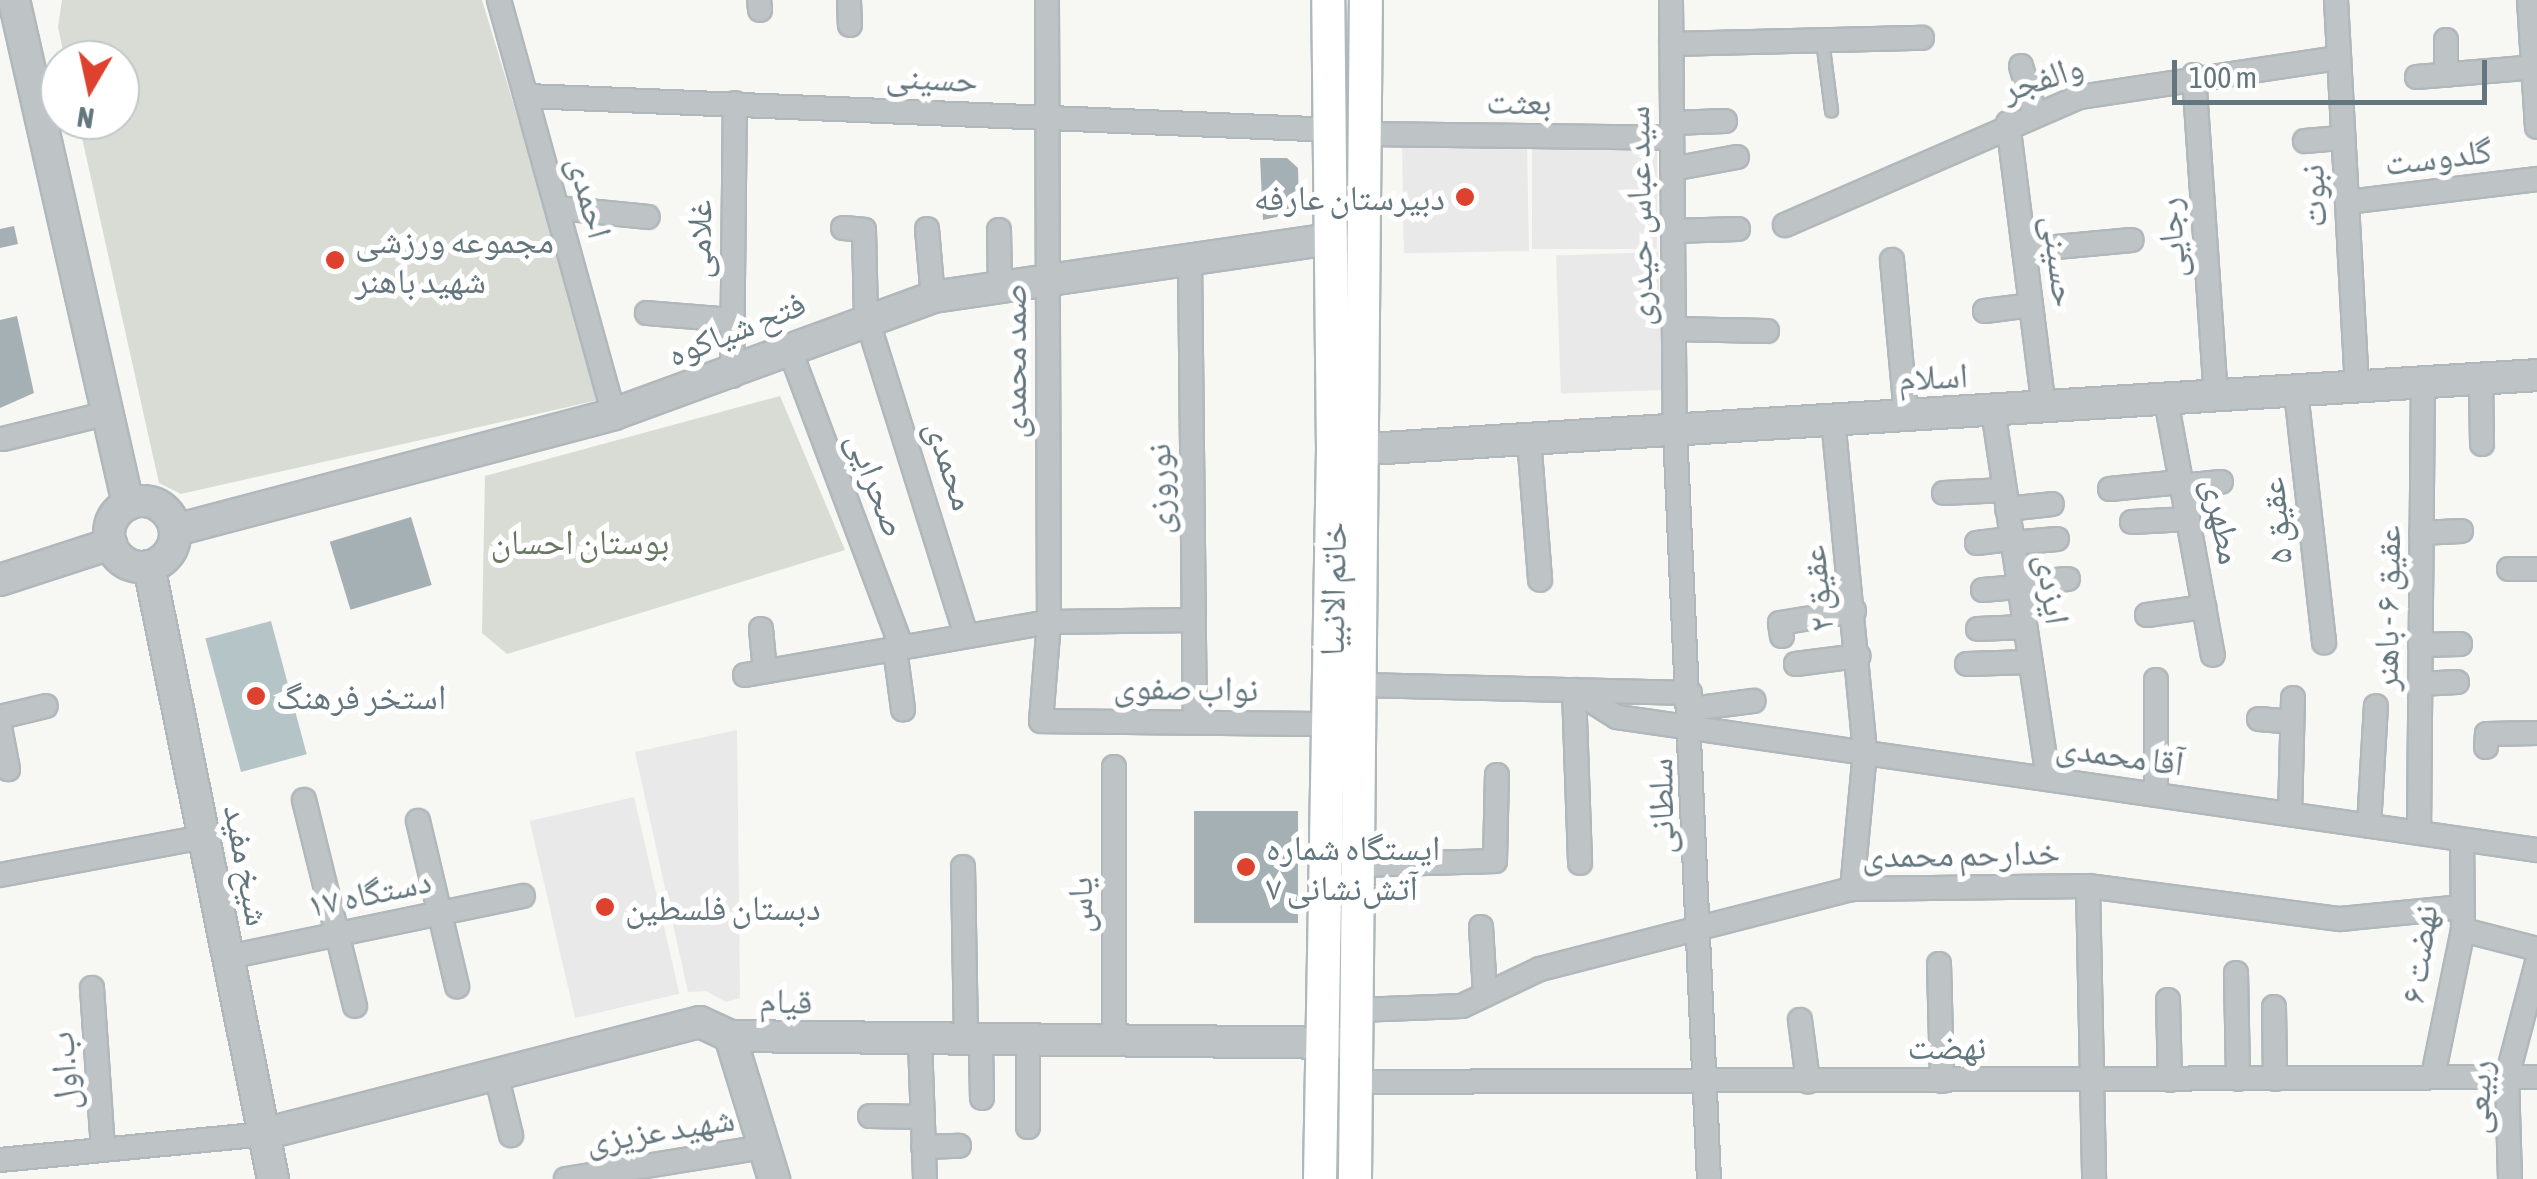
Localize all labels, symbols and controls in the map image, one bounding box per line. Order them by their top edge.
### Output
north arrow [40,40,140,140]
scale bar [2177,40,2492,102]
street label: والفجر [1996,44,2088,110]
street label: حسینی [885,54,979,100]
text: 100 m [2189,60,2257,94]
street label: بعثت [1486,79,1552,123]
text: N [75,101,96,135]
street label: سید عباس حیدری [1615,105,1661,327]
street label: گلدوست [2382,129,2494,183]
street label: احمدی [560,151,622,243]
street label: نبوت [2289,163,2335,229]
place label: دبیرستان عارفه [1254,176,1445,218]
marker: دبیرستان عارفه [1454,186,1476,208]
street label: رجایی [2146,196,2194,280]
street label: غلامی [676,199,720,279]
street label: حسینی [2035,213,2087,309]
place label: مجموعه ورزشی شهید باهنر [355,219,554,301]
marker: مجموعه ورزشی شهید باهنر [324,249,346,271]
street label: فتح شیاکوه [661,281,811,375]
street label: صمد محمدی [992,283,1034,439]
street label: اسلام [1897,353,1969,399]
street label: محمدی [918,415,986,515]
street label: صحرایی [839,425,917,543]
street label: نوروزی [1136,443,1180,535]
street label: مطهری [2195,474,2253,568]
street label: عقیق ۵ [2250,476,2300,566]
park label: بوستان احسان [491,520,669,562]
street label: خاتم الانبیا [1310,522,1354,656]
street label: عقیق ۶ - باهنر [2364,525,2408,691]
street label: عقیق ۲ [1791,544,1841,634]
street label: ایزدی [2028,551,2080,627]
street label: نواب صفوی [1113,665,1259,709]
place label: استخر فرهنگ [276,675,446,717]
marker: استخر فرهنگ [245,685,267,707]
street label: آقا محمدی [2053,724,2187,784]
street label: سلطانی [1638,758,1682,854]
street label: شیخ مفید [216,801,280,929]
place label: ایستگاه شماره ۷ آتش‌نشانی [1266,826,1440,908]
street label: خدارحم محمدی [1862,830,2060,876]
marker: ایستگاه شماره ۷ آتش‌نشانی [1235,856,1257,878]
street label: ۱۷ دستگاه [303,858,435,926]
street label: یاس [1058,877,1100,933]
place label: دبستان فلسطین [625,886,821,928]
marker: دبستان فلسطین [594,896,616,918]
street label: نهضت ۶ [2390,902,2446,1006]
street label: قیام [759,978,813,1022]
street label: نهضت [1908,1025,1986,1067]
street label: ب.اول [39,1030,87,1112]
street label: ربیعی [2454,1059,2500,1135]
street label: شهید عزیزی [583,1097,737,1161]

